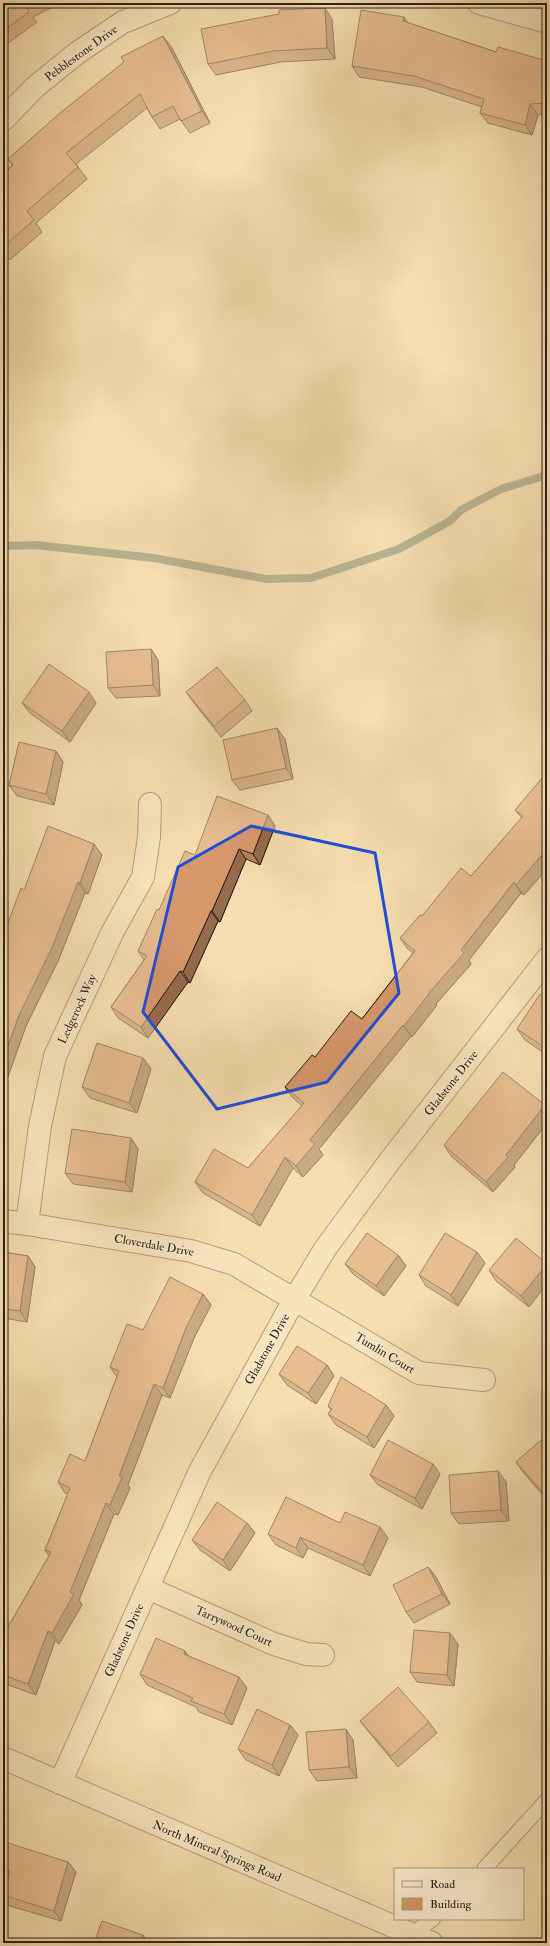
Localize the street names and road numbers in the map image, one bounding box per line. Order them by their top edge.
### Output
street label: Pebblestone Drive [42,22,121,85]
street label: Ledgerock Way [55,971,100,1046]
street label: Gladstone Drive [421,1048,482,1119]
street label: Cloverdale Drive [113,1231,195,1260]
street label: Gladstone Drive [242,1311,293,1387]
street label: Tumlin Court [352,1330,418,1377]
street label: Gladstone Drive [102,1601,147,1679]
street label: Tarrywood Court [193,1603,275,1650]
street label: North Mineral Springs Road [150,1817,284,1885]

